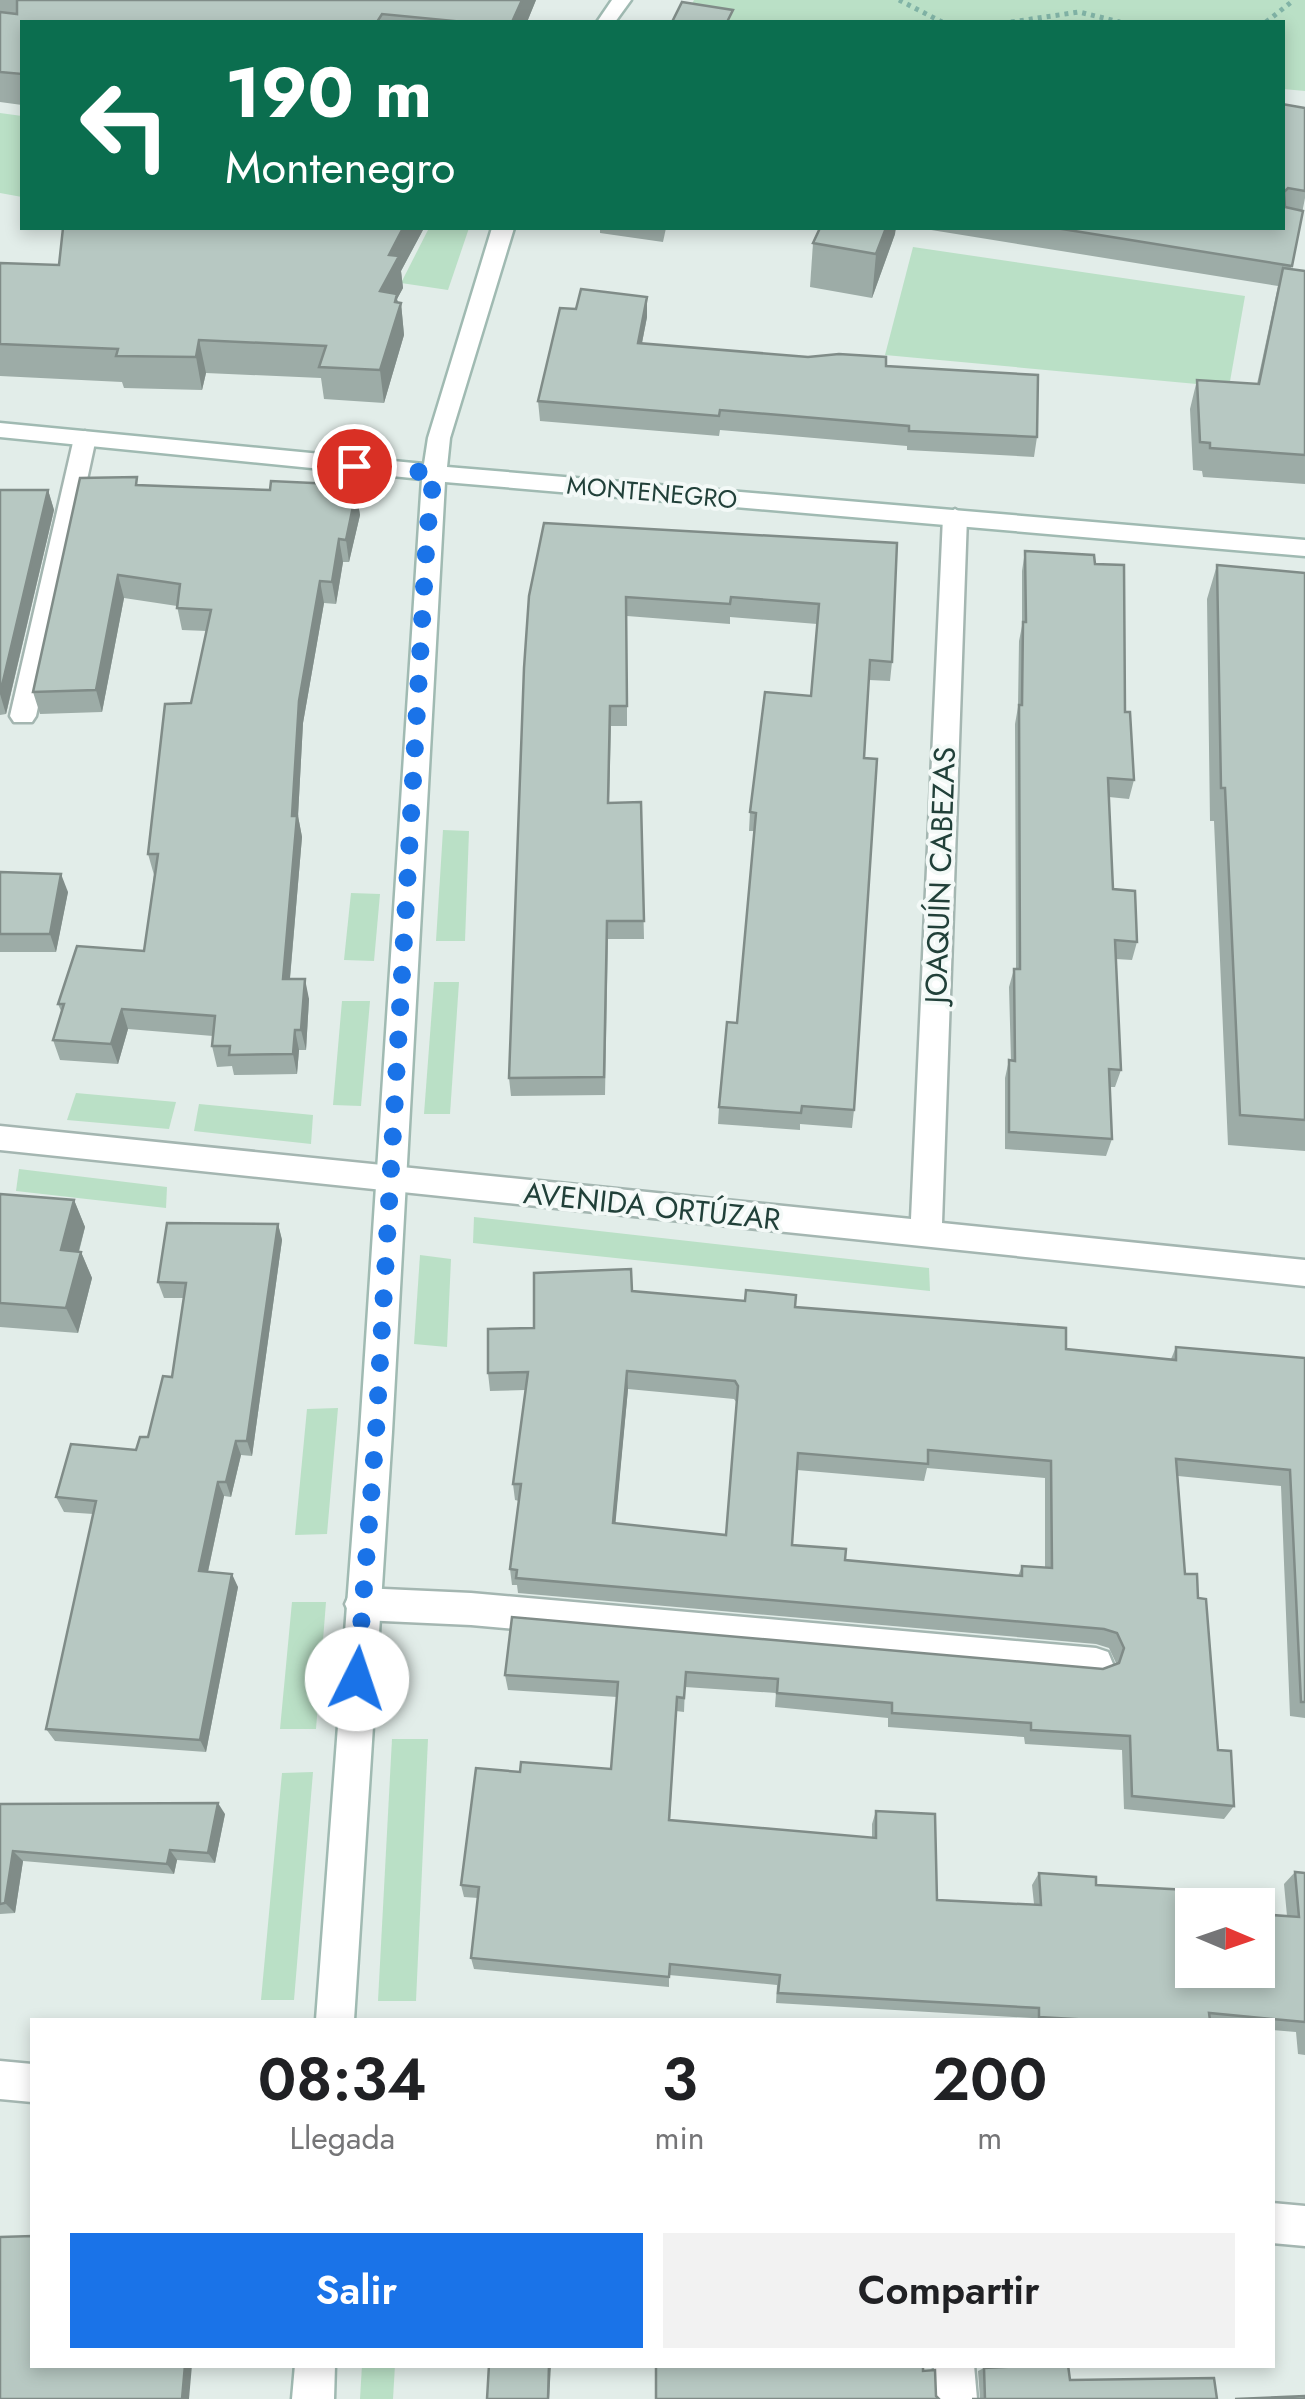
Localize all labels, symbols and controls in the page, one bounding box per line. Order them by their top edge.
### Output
text: 190 m [225,42,432,143]
icon: left [60,60,190,190]
text: Montenegro [225,135,455,200]
pin [312,424,397,509]
icon: arrive [327,439,382,494]
street label: MONTENEGRO [565,467,739,517]
street label: JOAQUÍN CABEZAS [914,746,966,1008]
street label: AVENIDA ORTÚZAR [521,1171,783,1241]
position arrow [305,1627,409,1731]
north arrow [1175,1888,1275,1988]
map controls [1175,1888,1275,1988]
text: 08:34 [258,2036,427,2123]
text: 3 [662,2036,698,2123]
text: 200 [932,2036,1047,2123]
text: Llegada [290,2115,395,2161]
text: min [655,2115,705,2161]
text: m [977,2115,1002,2161]
button: Salir [70,2233,643,2348]
button: Compartir [663,2233,1235,2348]

